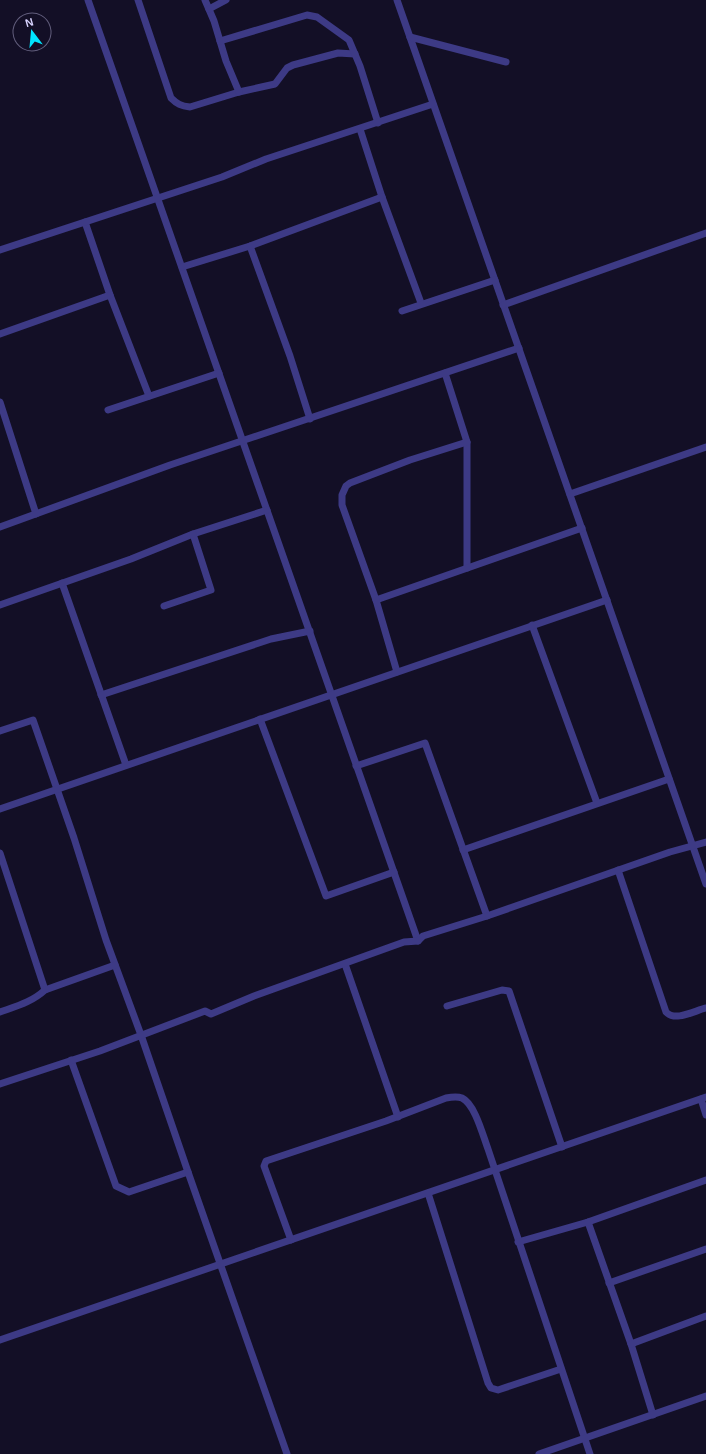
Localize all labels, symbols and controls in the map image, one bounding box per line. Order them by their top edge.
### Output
north arrow [12,12,52,52]
text: N [24,16,35,29]

